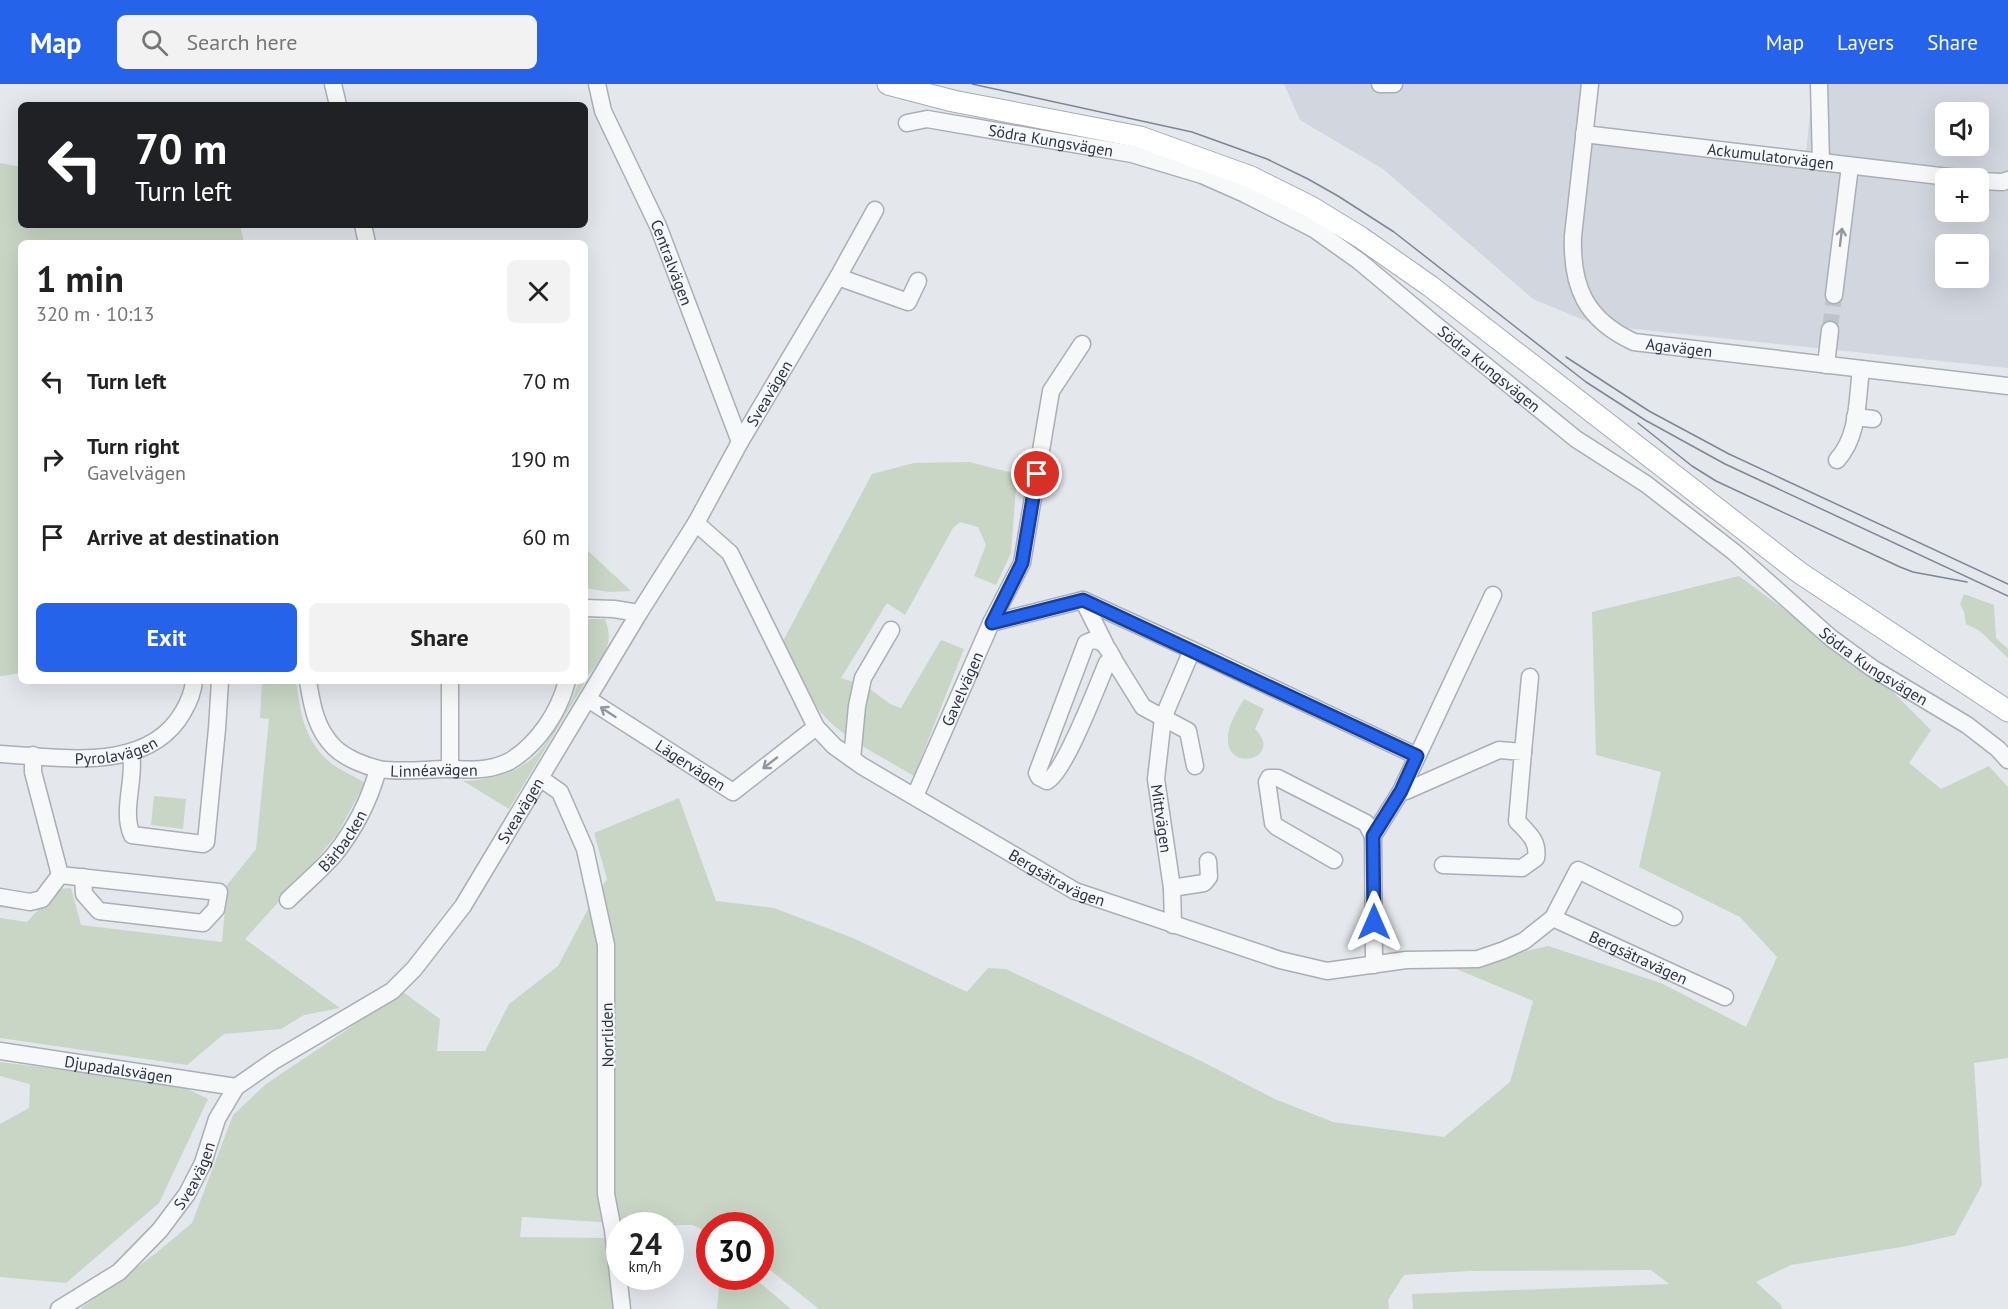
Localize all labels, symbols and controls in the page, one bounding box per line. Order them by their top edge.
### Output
search box [117,15,537,69]
text: Map [30,24,81,61]
icon: search [138,26,171,59]
text: Search here [186,28,297,56]
text: Map [1766,29,1804,56]
text: Layers [1837,29,1894,56]
text: Share [1927,29,1978,56]
map controls [1935,102,1989,288]
button: sound [1935,102,1989,156]
street label: Södra Kungsvägen [987,120,1115,161]
text: 70 m [135,121,227,176]
icon: left [36,126,114,204]
street label: Ackumulatorvägen [1706,139,1835,173]
button: + [1935,168,1989,222]
text: Turn left [135,174,232,208]
street label: Centralvägen [646,216,697,308]
one-way arrow [1836,228,1847,248]
button: − [1935,234,1989,288]
text: 1 min [36,255,124,302]
button: close [507,260,570,323]
text: 320 m · 10:13 [36,301,154,327]
street label: Södra Kungsvägen [1434,321,1545,416]
street label: Agavägen [1645,333,1713,361]
street label: Sveavägen [742,357,796,430]
icon: left [36,365,69,398]
text: Turn left [87,367,167,395]
text: 70 m [522,367,570,395]
text: Turn right [87,432,179,460]
icon: right [36,443,69,476]
text: 190 m [510,445,570,473]
pin [1011,448,1062,499]
icon: arrive [1020,457,1053,490]
text: Gavelvägen [87,460,186,486]
icon: arrive [36,521,69,554]
text: Arrive at destination [87,523,279,551]
text: 60 m [522,523,570,551]
button: Exit [36,603,297,672]
button: Share [309,603,570,672]
street label: Södra Kungsvägen [1815,623,1932,709]
street label: Gavelvägen [937,649,987,729]
one-way arrow [600,706,617,718]
street label: Pyrolavägen [75,732,161,768]
street label: Lägervägen [652,735,730,795]
one-way arrow [762,757,778,770]
street label: Linnéavägen [390,759,478,781]
street label: Sveavägen [493,774,548,847]
street label: Mittvägen [1147,783,1177,854]
street label: Bärbacken [314,807,371,876]
street label: Bergsätravägen [1005,844,1108,910]
position arrow [1342,890,1406,954]
street label: Bergsätravägen [1586,926,1691,988]
street label: Norrliden [596,1002,618,1068]
street label: Djupadalsvägen [63,1051,174,1087]
street label: Sveavägen [169,1139,219,1213]
speed limit sign: 30 [696,1212,774,1290]
text: 24 [628,1224,662,1263]
text: km/h [629,1257,661,1276]

